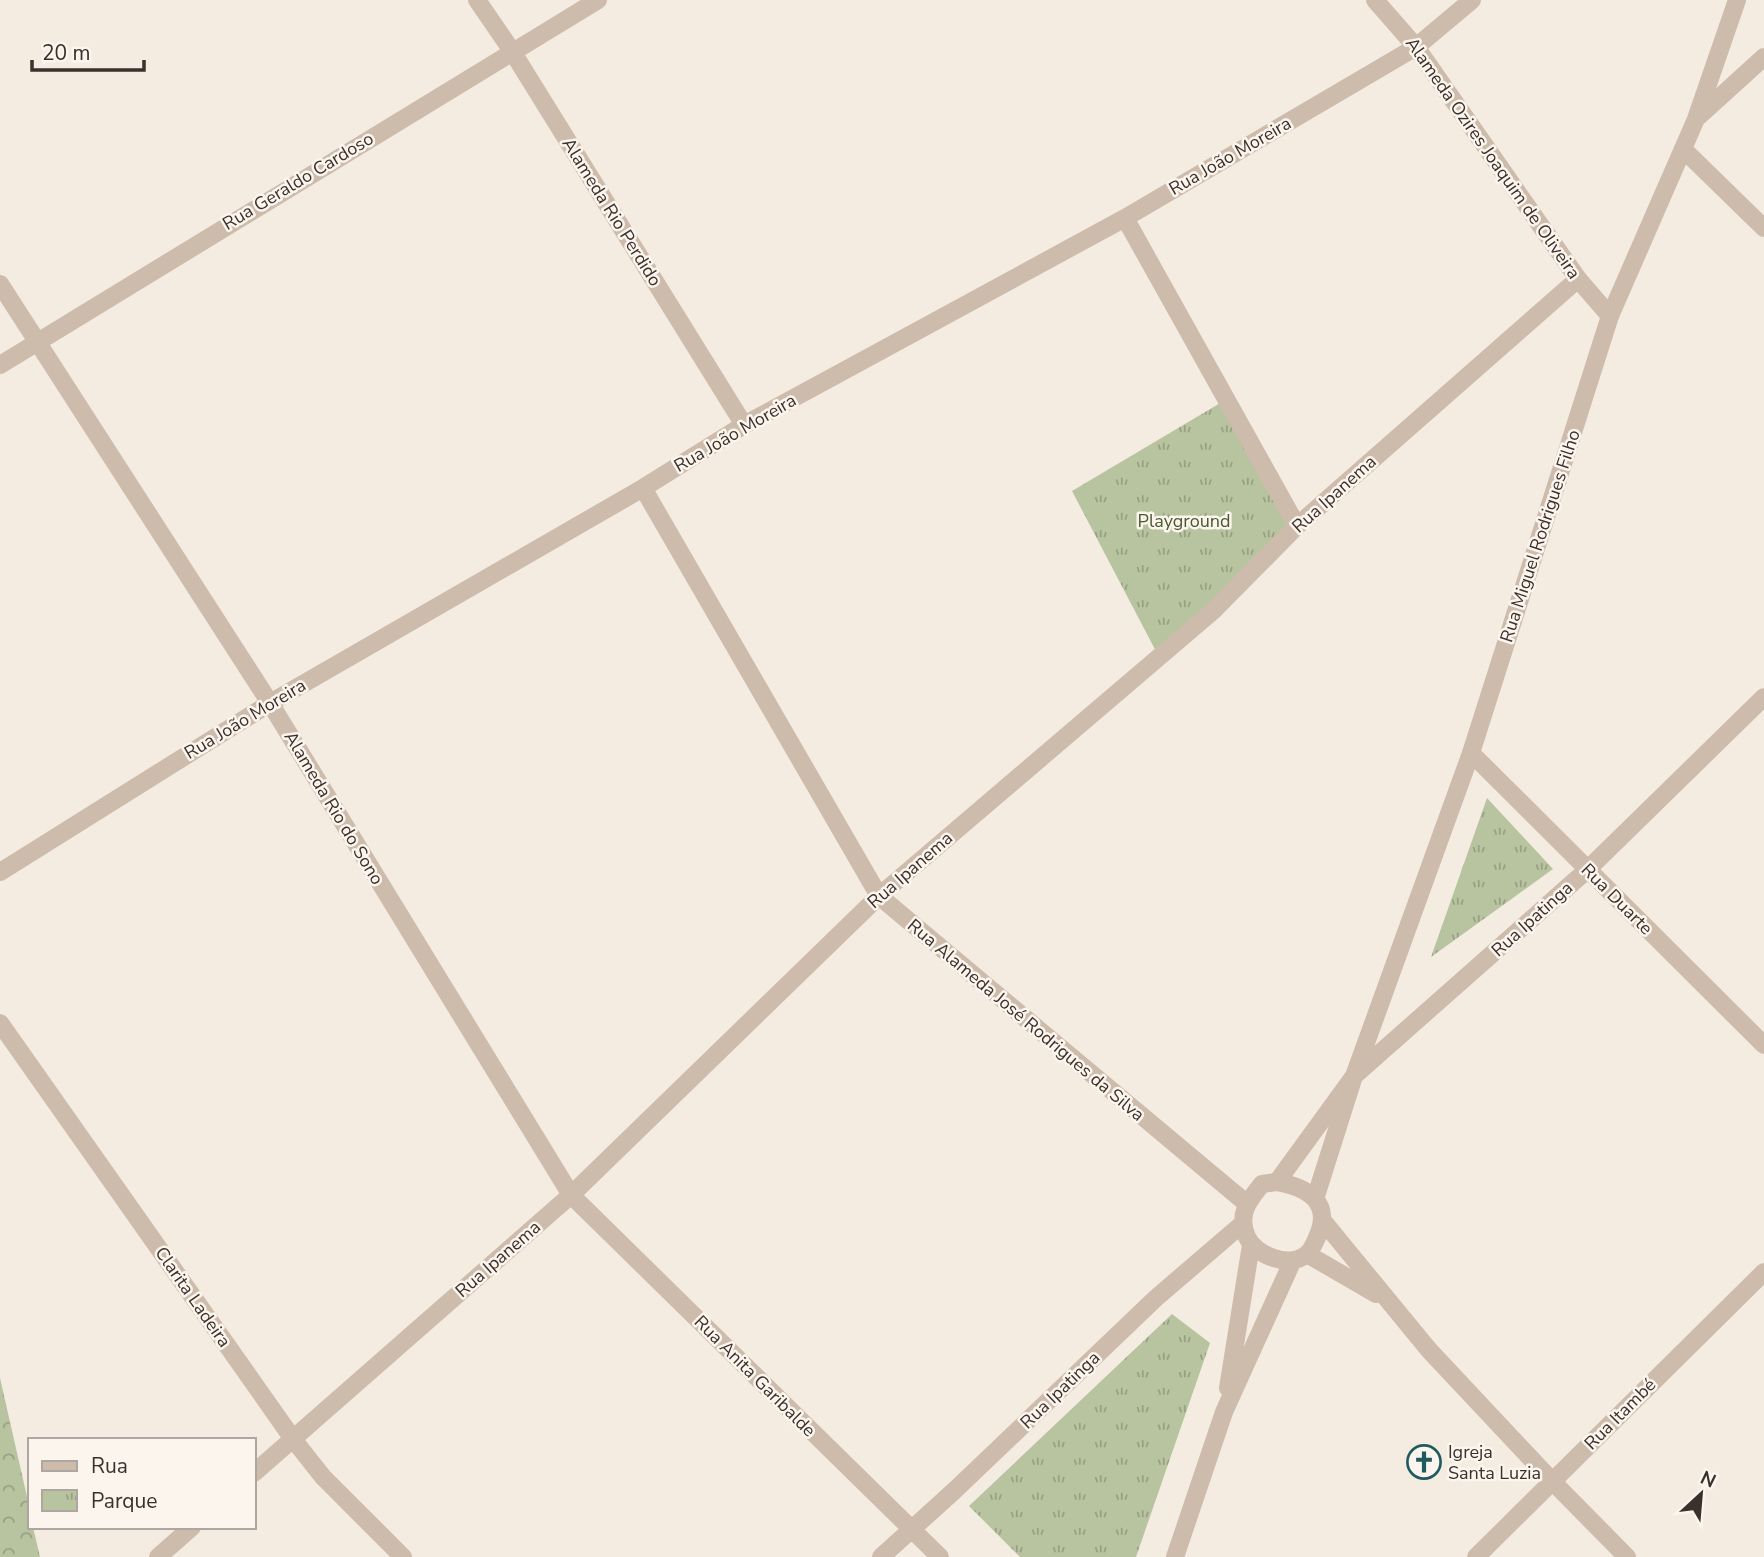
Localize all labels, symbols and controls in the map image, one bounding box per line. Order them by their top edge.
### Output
scale bar [32,28,144,72]
street label: Alameda Ozires Joaquim de Oliveira [1400,32,1586,284]
text: 20 m [42,39,91,67]
street label: Rua João Moreira [1164,111,1296,201]
street label: Rua Geraldo Cardoso [218,126,378,236]
street label: Alameda Rio Perdido [557,133,667,291]
street label: Rua João Moreira [669,388,801,478]
street label: Rua Miguel Rodrigues Filho [1494,427,1586,645]
street label: Rua Ipanema [1287,450,1381,538]
park label: Playground [1138,509,1231,533]
street label: Rua João Moreira [180,673,310,765]
street label: Alameda Rio do Sono [279,727,389,889]
street label: Rua Ipanema [862,826,958,914]
street label: Rua Duarte [1576,858,1658,940]
street label: Rua Ipatinga [1486,876,1578,962]
street label: Rua Alameda José Rodrigues da Silva [902,914,1150,1126]
street label: Rua Ipanema [450,1215,546,1303]
street label: Clarita Ladeira [149,1242,237,1352]
street label: Rua Anita Garibalde [689,1310,821,1442]
street label: Rua Ipatinga [1015,1346,1105,1434]
street label: Rua Itambé [1579,1373,1661,1455]
legend [28,1438,256,1529]
place label: Igreja Santa Luzia [1448,1440,1541,1485]
church icon: Igreja Santa Luzia [1405,1443,1443,1481]
text: Rua [91,1452,128,1480]
north arrow [1666,1459,1736,1529]
text: N [1696,1465,1720,1494]
text: Parque [91,1487,158,1515]

